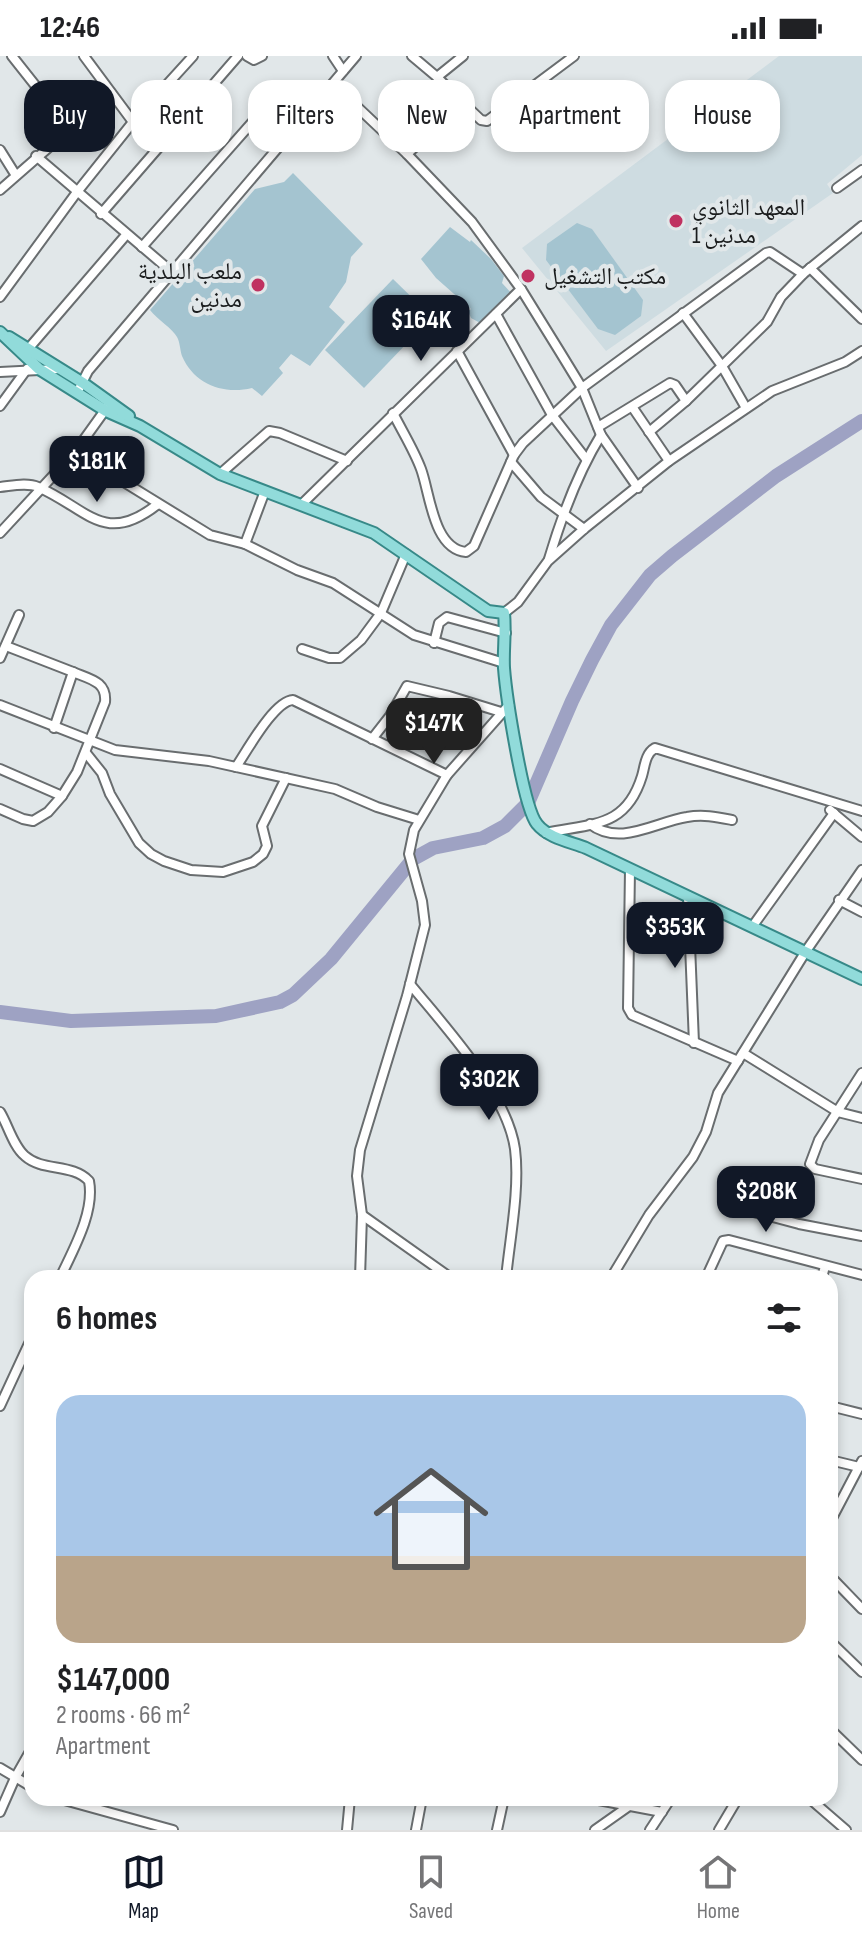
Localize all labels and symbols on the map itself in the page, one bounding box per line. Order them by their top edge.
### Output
place label: المعهد الثانوي مدنين 1 [692,193,805,250]
marker: المعهد الثانوي مدنين 1 [667,212,685,230]
place label: ملعب البلدية مدنين [138,257,242,314]
place label: مكتب التشغيل [544,262,666,291]
marker: مكتب التشغيل [519,267,537,285]
marker: ملعب البلدية مدنين [249,276,267,294]
pin: $164K [365,295,477,363]
pin: $181K [41,436,153,504]
pin: $147K [378,698,490,766]
pin: $353K [619,902,731,970]
pin: $302K [433,1054,545,1122]
pin: $208K [710,1166,822,1234]

